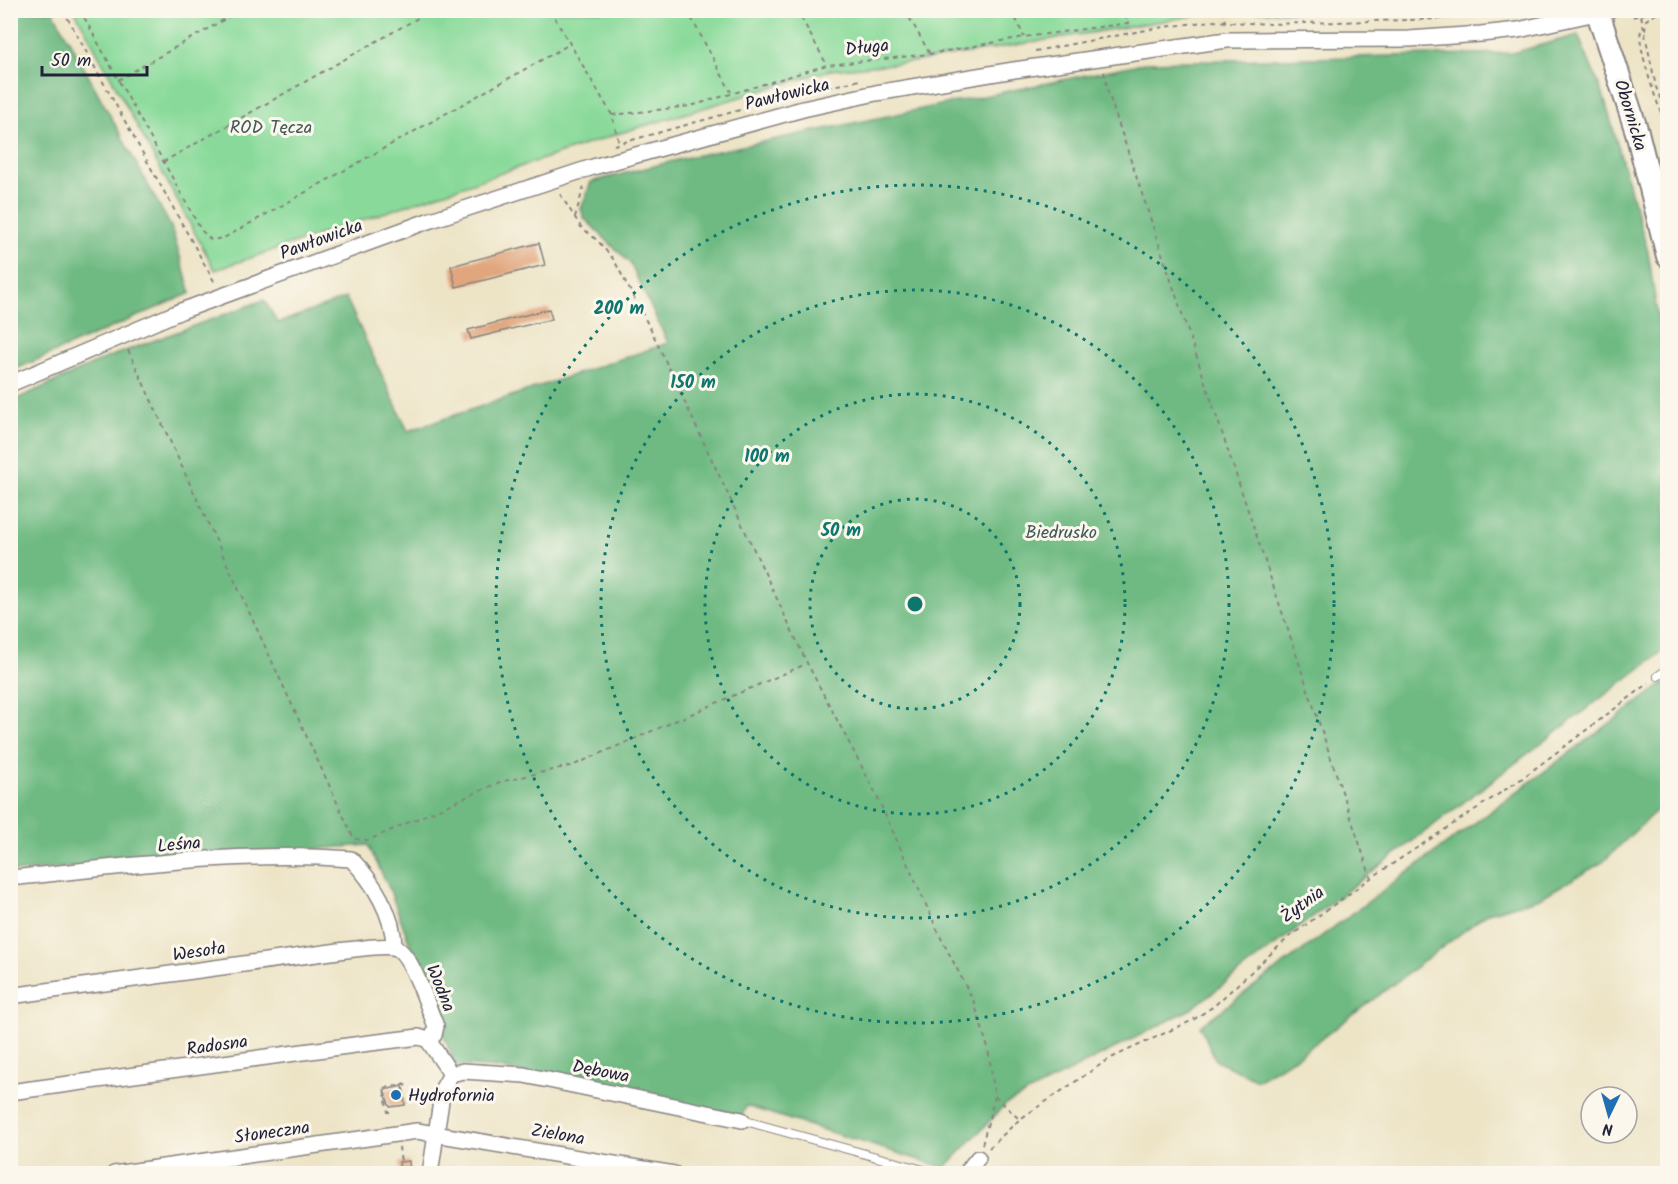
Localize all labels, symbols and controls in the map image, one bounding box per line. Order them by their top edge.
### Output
street label: Długa [844,32,890,65]
scale bar [42,39,147,77]
text: 50 m [51,47,91,76]
street label: Pawłowicka [742,71,833,120]
street label: Obornicka [1605,76,1654,155]
park label: ROD Tęcza [230,114,312,143]
street label: Pawłowicka [276,212,367,269]
text: 200 m [594,295,645,324]
text: 150 m [670,369,716,398]
text: 100 m [744,443,790,472]
text: 50 m [820,517,861,546]
park label: Biedrusko [1025,519,1097,548]
centre of rings [905,594,925,614]
street label: Leśna [156,829,202,862]
street label: Żytnia [1275,879,1331,931]
street label: Wesoła [171,934,227,971]
street label: Wodna [417,960,462,1017]
street label: Radosna [185,1028,250,1065]
street label: Dębowa [570,1053,632,1092]
place label: Hydrofornia [408,1082,495,1111]
north arrow [1579,1085,1639,1145]
marker: Hydrofornia [389,1088,403,1102]
street label: Słoneczna [233,1114,312,1153]
street label: Zielona [529,1116,587,1154]
text: N [1602,1116,1614,1141]

